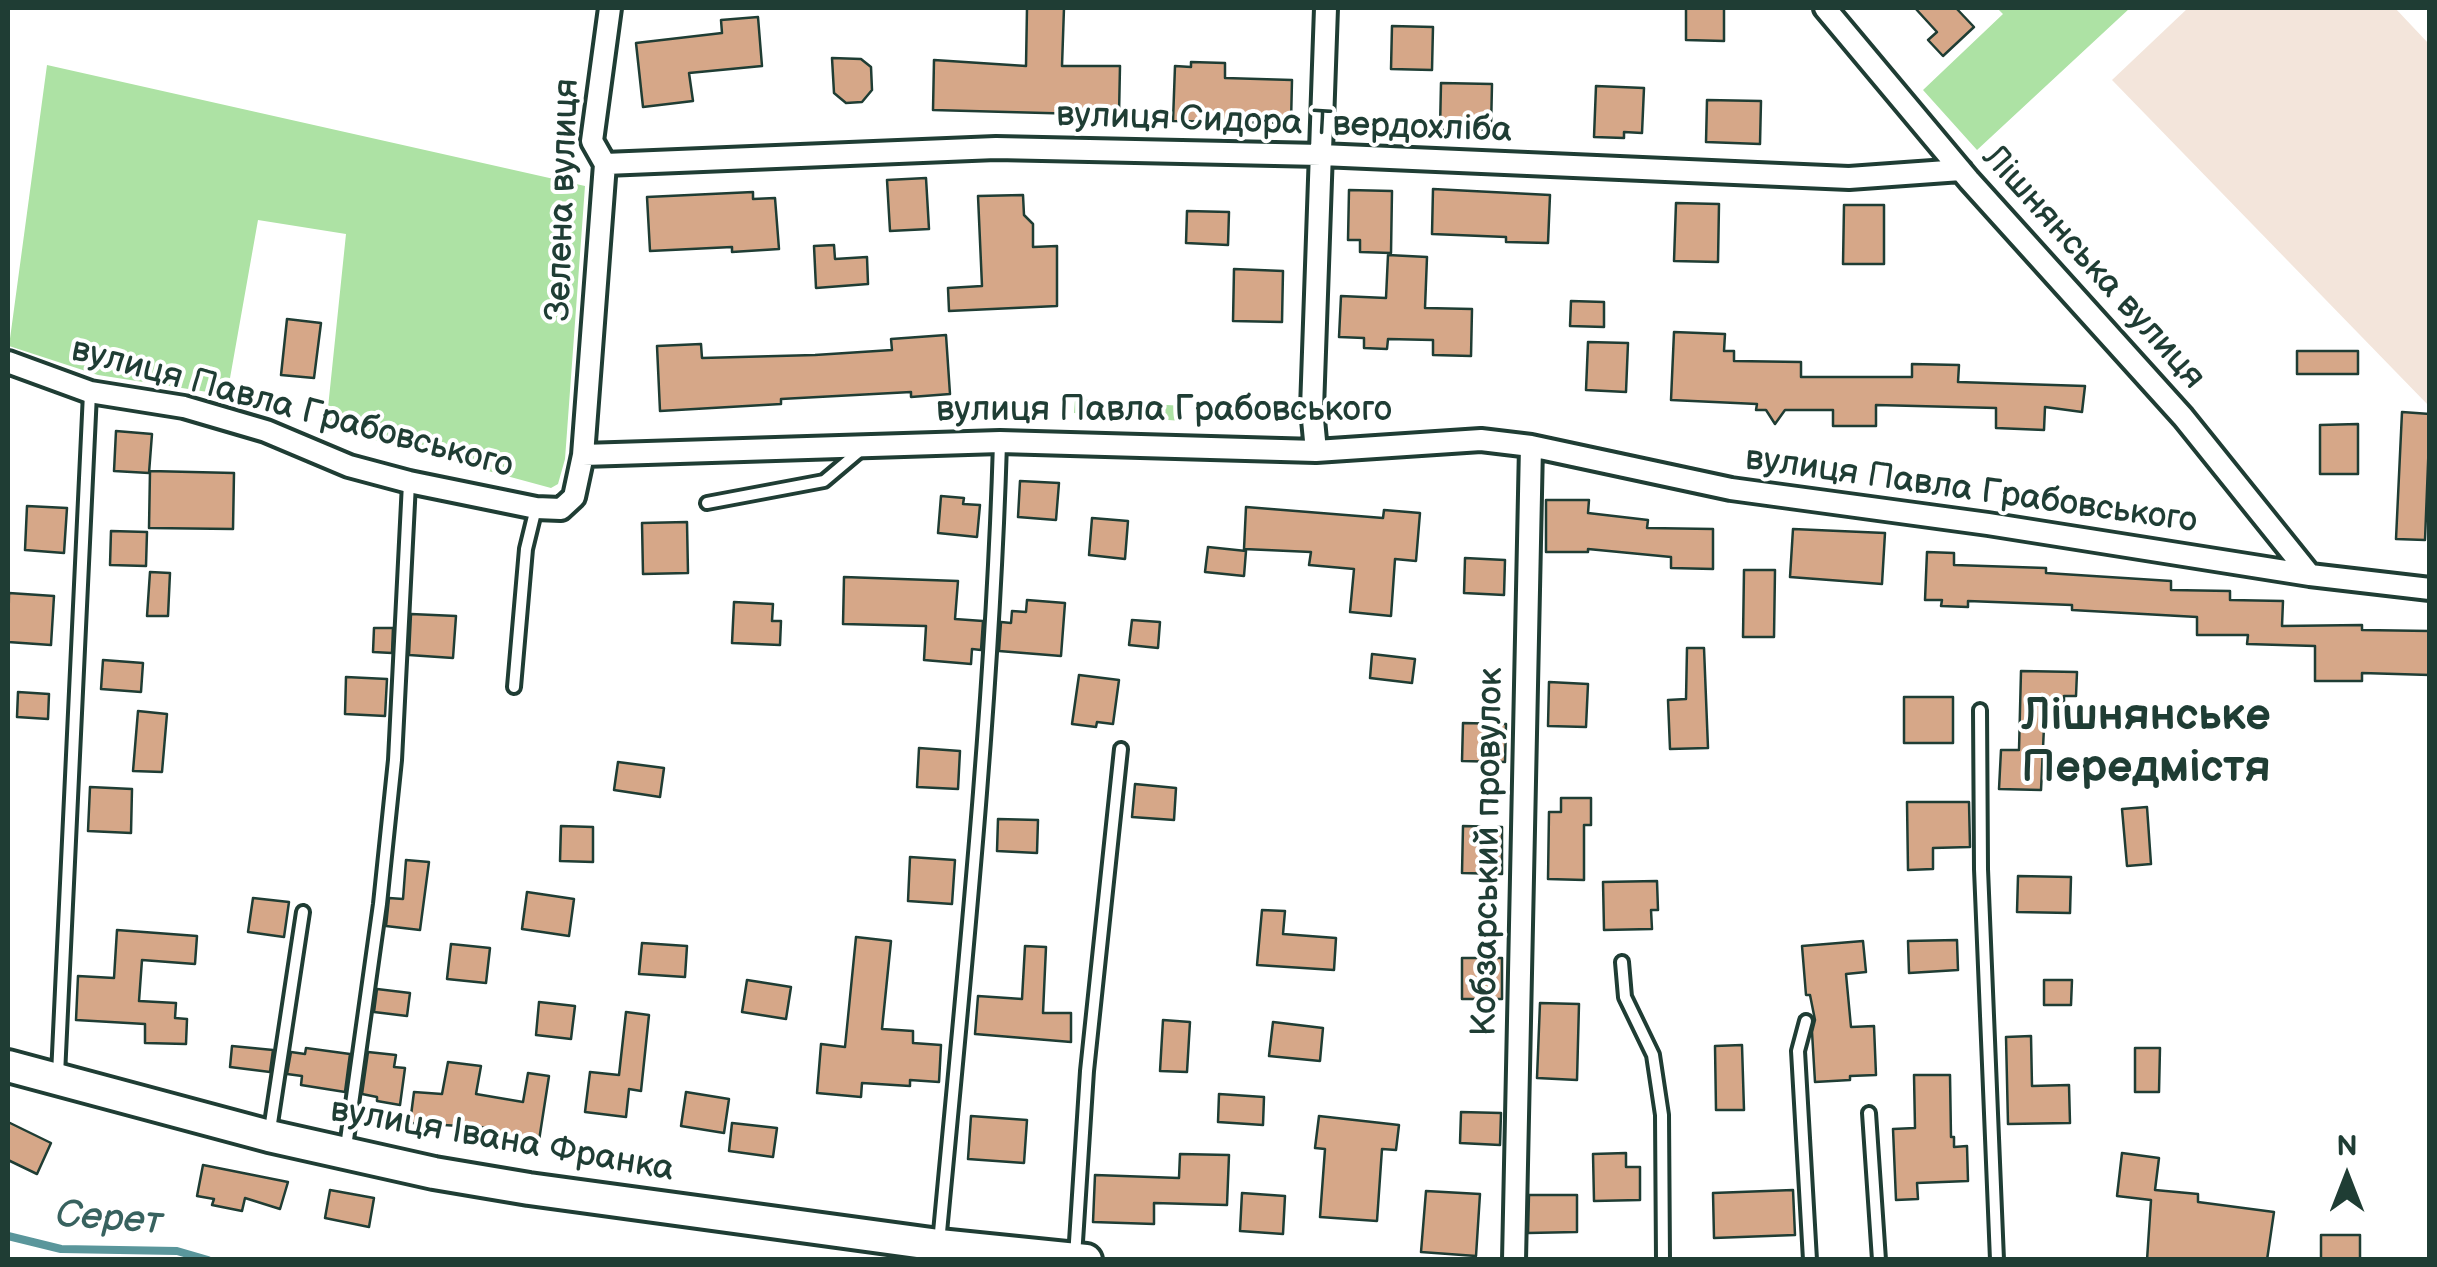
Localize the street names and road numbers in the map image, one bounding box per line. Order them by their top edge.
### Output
street label: Зелена вулиця [539,78,589,322]
street label: вулиця Сидора Твердохліба [1055,95,1513,153]
street label: Лішнянська вулиця [1973,137,2213,399]
street label: вулиця Павла Грабовського [66,330,518,488]
street label: вулиця Павла Грабовського [936,390,1392,432]
street label: вулиця Павла Грабовського [1742,438,2200,544]
street label: Кобзарський провулок [1465,667,1513,1037]
street label: вулиця Івана Франка [327,1090,677,1192]

